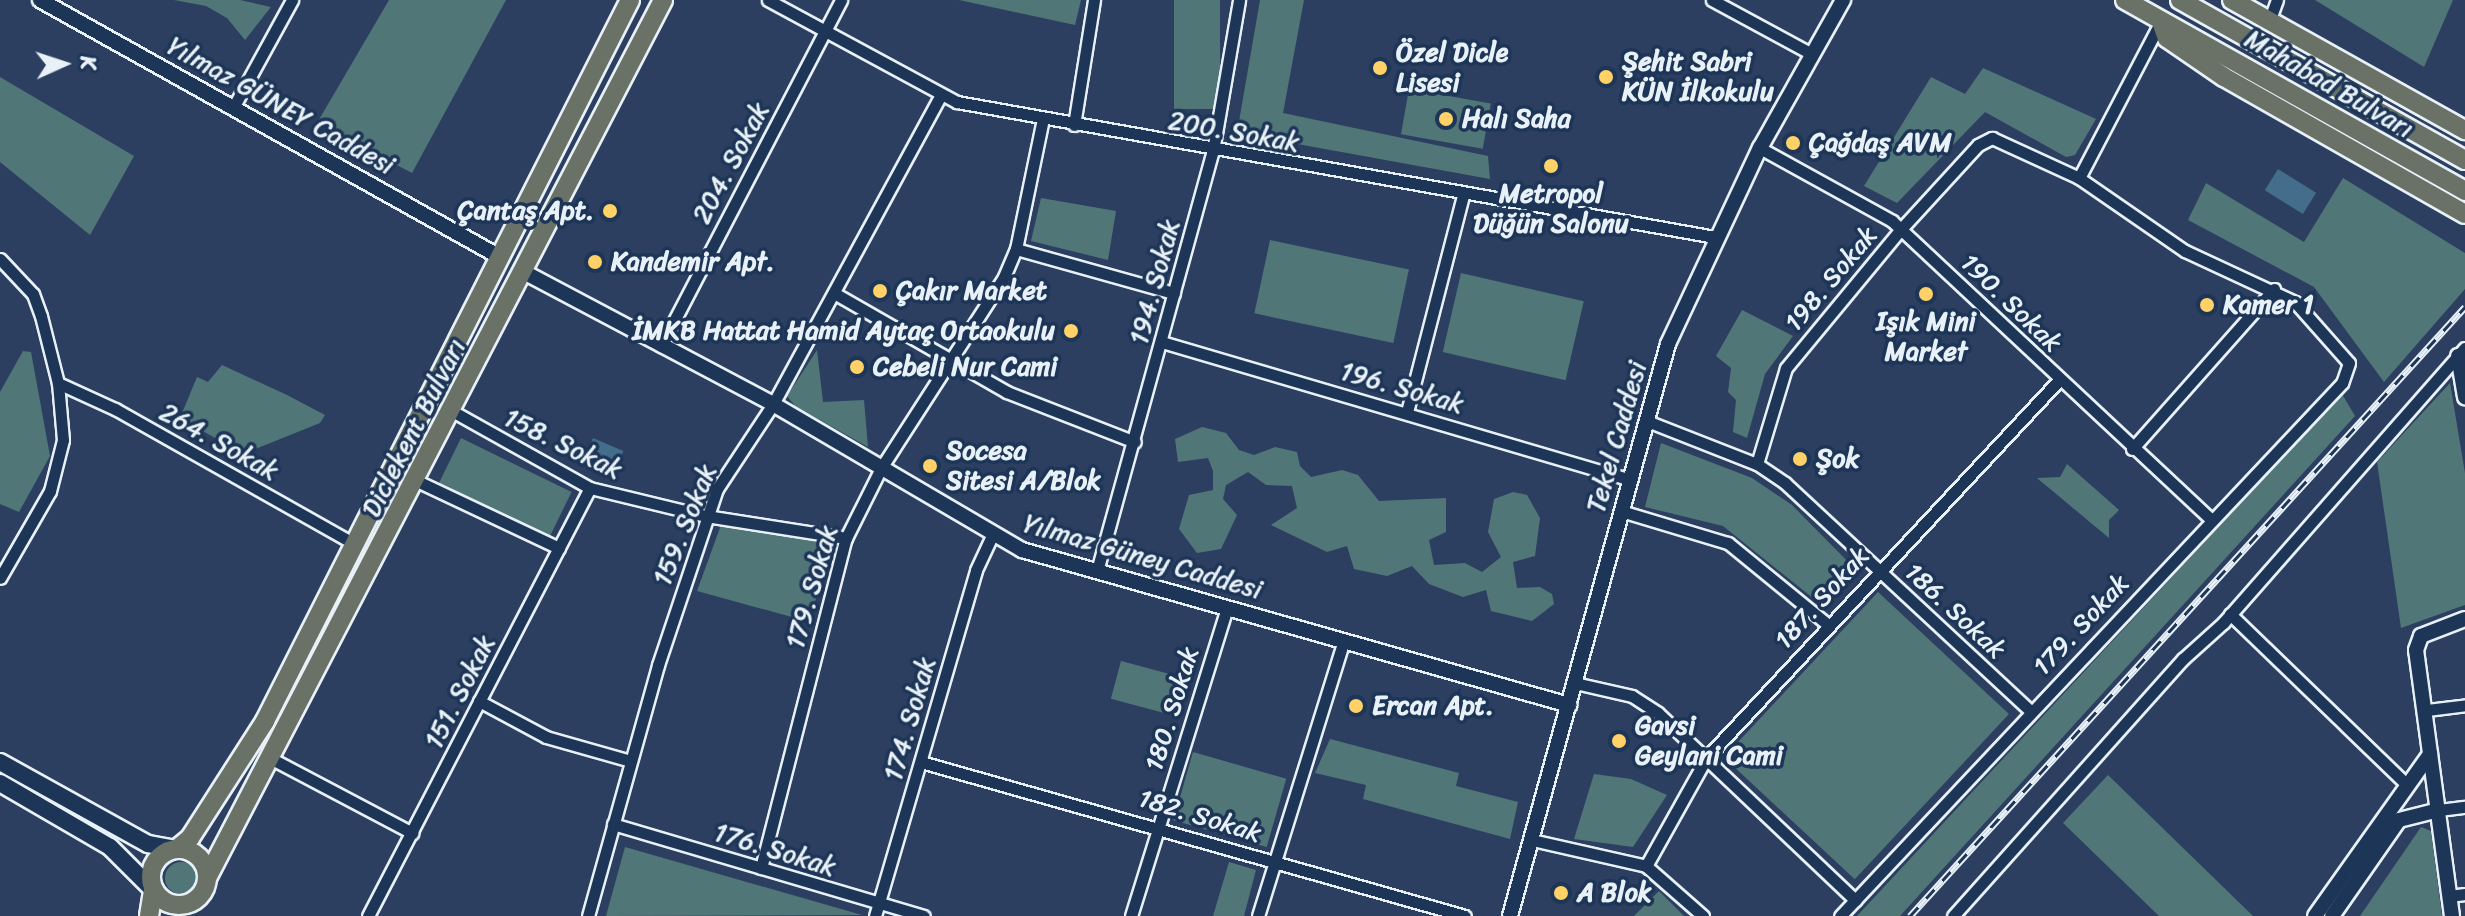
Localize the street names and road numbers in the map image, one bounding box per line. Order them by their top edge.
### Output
street label: Mahabad Bulvarı [2239,23,2419,145]
street label: Yılmaz GÜNEY Caddesi [162,31,400,181]
street label: 204. Sokak [686,97,776,229]
street label: 200. Sokak [1166,105,1302,159]
street label: 194. Sokak [1123,216,1187,348]
street label: 198. Sokak [1778,220,1884,338]
street label: 190. Sokak [1954,247,2068,359]
street label: Diclekent Bulvarı [356,334,472,522]
street label: 196. Sokak [1337,356,1467,420]
street label: Tekel Caddesi [1581,358,1653,516]
street label: 264. Sokak [154,397,284,487]
street label: 158. Sokak [499,402,627,486]
street label: 159. Sokak [647,460,723,590]
street label: Yılmaz Güney Caddesi [1021,508,1265,606]
street label: 179. Sokak [780,522,844,652]
street label: 187. Sokak [1768,541,1876,655]
street label: 186. Sokak [1898,556,2012,666]
street label: 179. Sokak [2026,568,2136,682]
street label: 151. Sokak [418,630,502,754]
street label: 180. Sokak [1138,643,1206,775]
street label: 174. Sokak [877,654,943,784]
street label: 182. Sokak [1135,783,1265,849]
street label: 176. Sokak [710,817,840,883]

